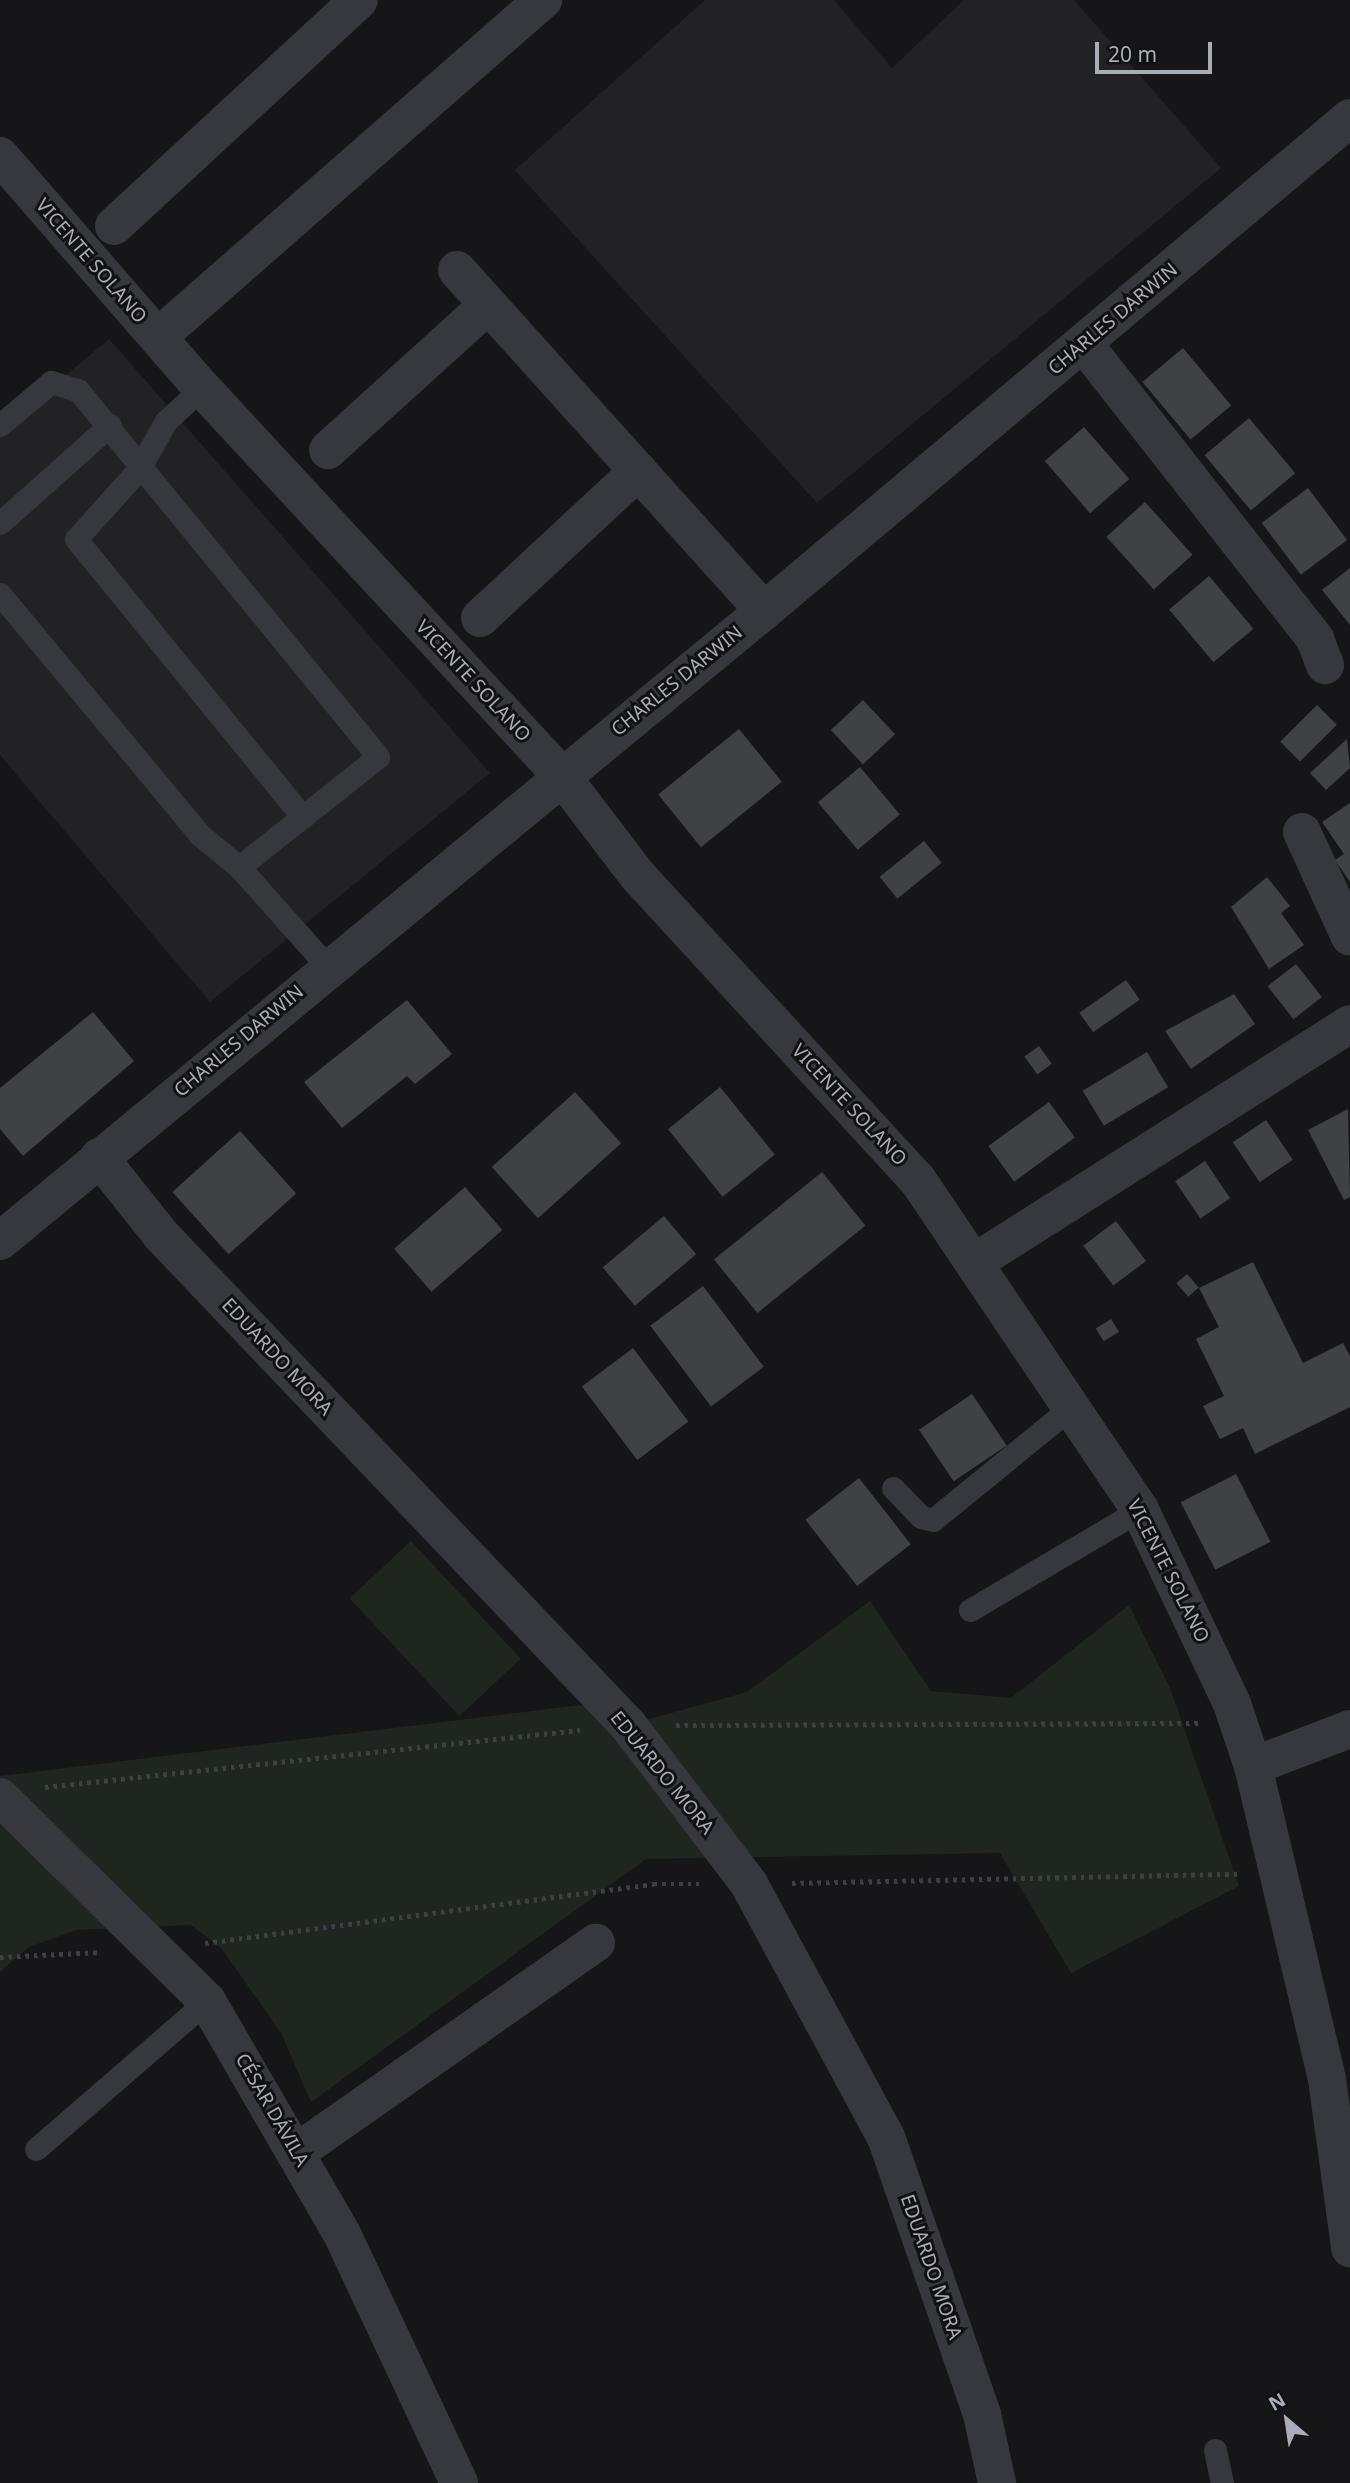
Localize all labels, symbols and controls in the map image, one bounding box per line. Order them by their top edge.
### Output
scale bar [1098,28,1215,72]
text: 20 m [1108,40,1157,68]
street label: VICENTE SOLANO [31,194,151,328]
street label: CHARLES DARWIN [1044,258,1182,380]
street label: VICENTE SOLANO [411,616,535,746]
street label: CHARLES DARWIN [607,621,747,741]
street label: CHARLES DARWIN [170,980,308,1102]
street label: VICENTE SOLANO [787,1040,911,1170]
street label: EDUARDO MORA [217,1294,337,1420]
street label: VICENTE SOLANO [1122,1496,1214,1646]
street label: EDUARDO MORA [605,1707,719,1839]
street label: CÉSAR DÁVILA [230,2049,314,2171]
street label: EDUARDO MORA [896,2192,966,2342]
north arrow [1252,2385,1322,2455]
text: N [1264,2387,1290,2417]

